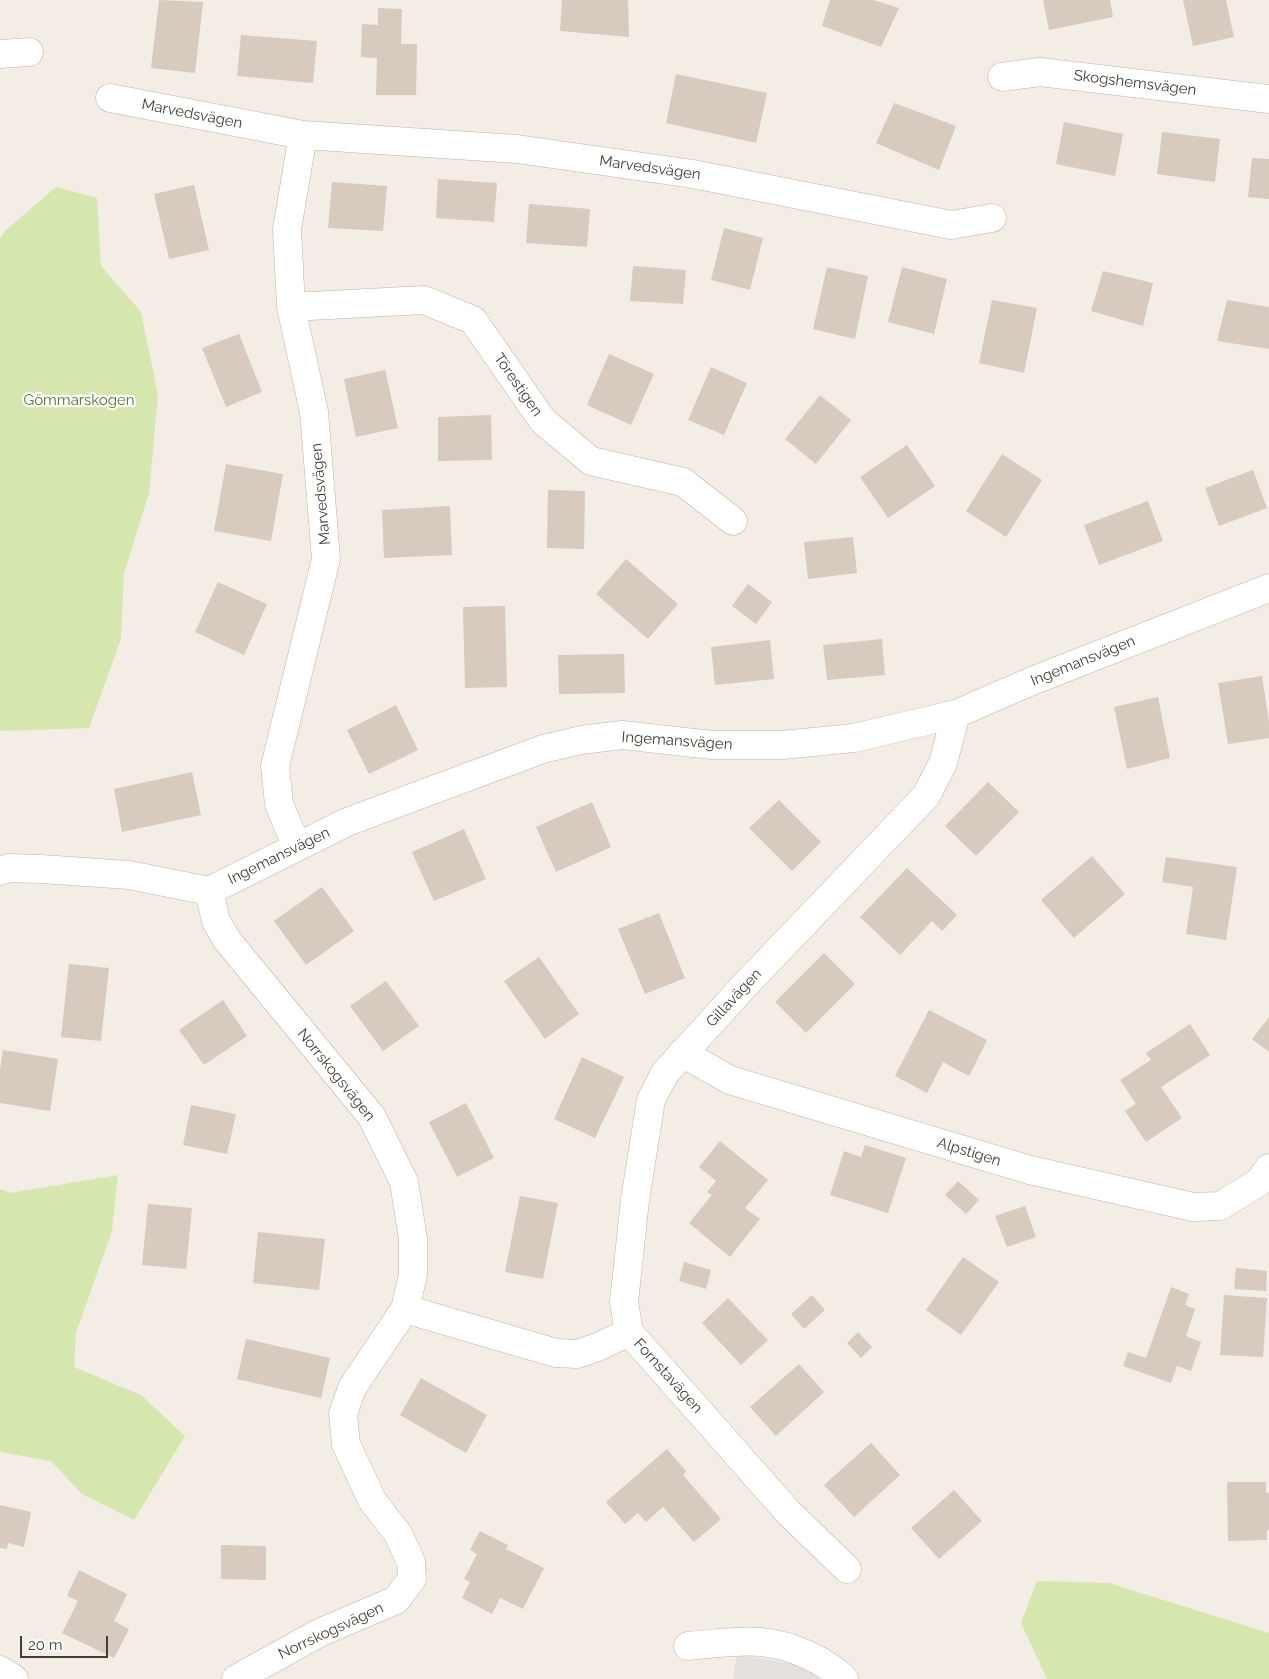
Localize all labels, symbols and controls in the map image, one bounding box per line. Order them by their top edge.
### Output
street label: Skogshemsvägen [1073,67,1197,99]
street label: Marvedsvägen [140,95,244,133]
street label: Marvedsvägen [598,152,702,184]
street label: Törestigen [490,350,546,420]
park label: Gömmarskogen [23,391,135,409]
street label: Marvedsvägen [308,442,334,546]
street label: Ingemansvägen [1028,632,1138,690]
street label: Ingemansvägen [621,728,733,754]
street label: Ingemansvägen [225,824,333,888]
street label: Gillavägen [703,965,765,1031]
street label: Norrskogsvägen [293,1025,379,1125]
street label: Alpstigen [935,1134,1003,1170]
street label: Fornstavägen [630,1335,706,1417]
street label: Norrskogsvägen [276,1599,386,1663]
scale bar [22,1626,110,1658]
text: 20 m [28,1636,63,1654]

